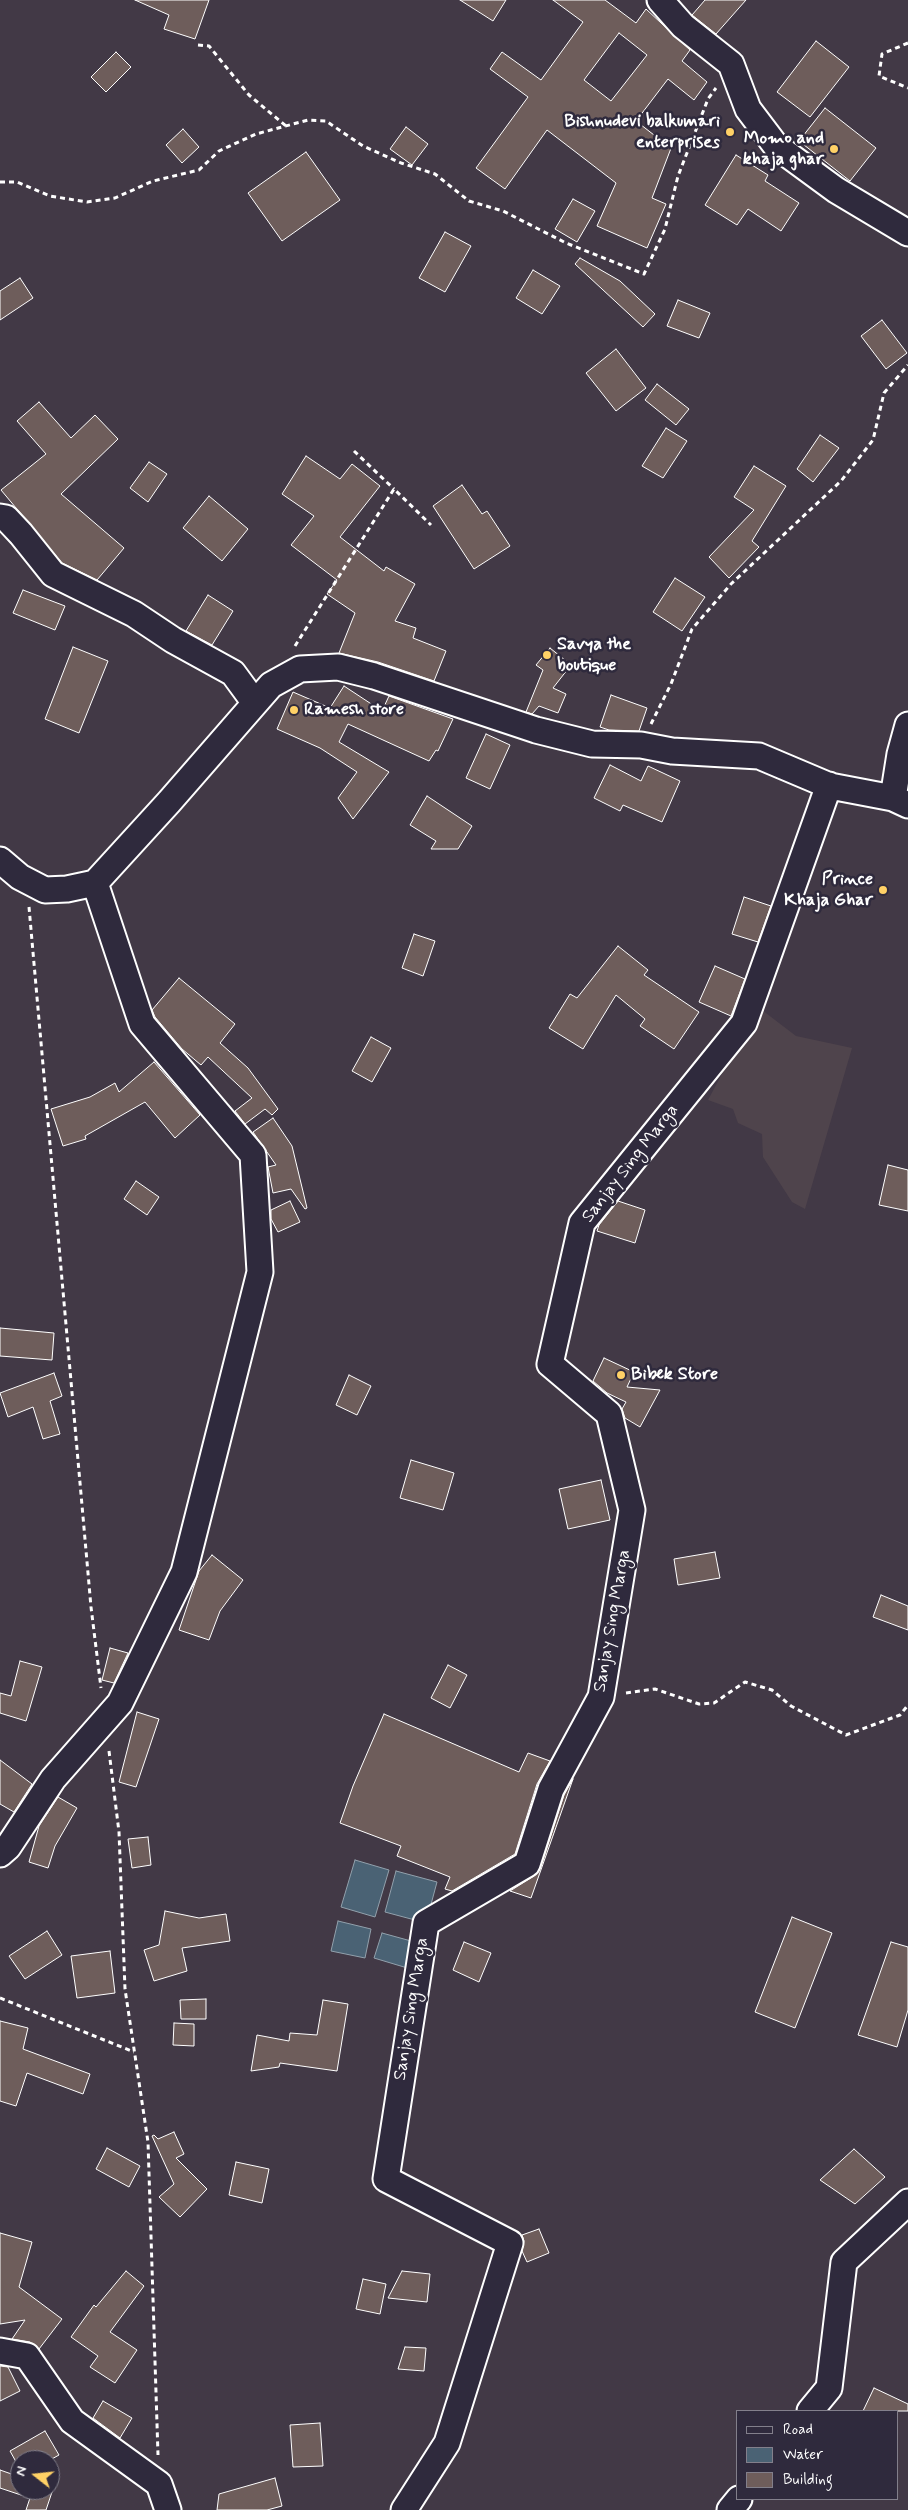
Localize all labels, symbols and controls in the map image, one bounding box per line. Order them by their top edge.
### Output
place label: Bishnudevi balkumari enterprises [564,111,720,154]
marker: Bishnudevi balkumari enterprises [724,126,736,138]
place label: Momo and khaja ghar [743,128,824,170]
marker: Momo and khaja ghar [828,143,840,155]
place label: Savya the boutique [557,634,631,676]
marker: Savya the boutique [541,649,553,661]
place label: Ramesh store [304,699,404,721]
marker: Ramesh store [288,704,300,716]
place label: Prince Khaja Ghar [784,869,873,912]
marker: Prince Khaja Ghar [877,884,889,896]
street label: Sanjay Sing Marga [578,1100,684,1228]
place label: Bibek Store [631,1364,718,1386]
marker: Bibek Store [615,1369,627,1381]
street label: Sanjay Sing Marga [590,1548,636,1694]
street label: Sanjay Sing Marga [390,1936,434,2082]
legend [736,2410,898,2500]
text: Road [783,2420,813,2440]
text: Water [783,2445,823,2465]
north arrow [10,2450,60,2500]
text: N [12,2464,31,2478]
text: Building [783,2470,833,2490]

